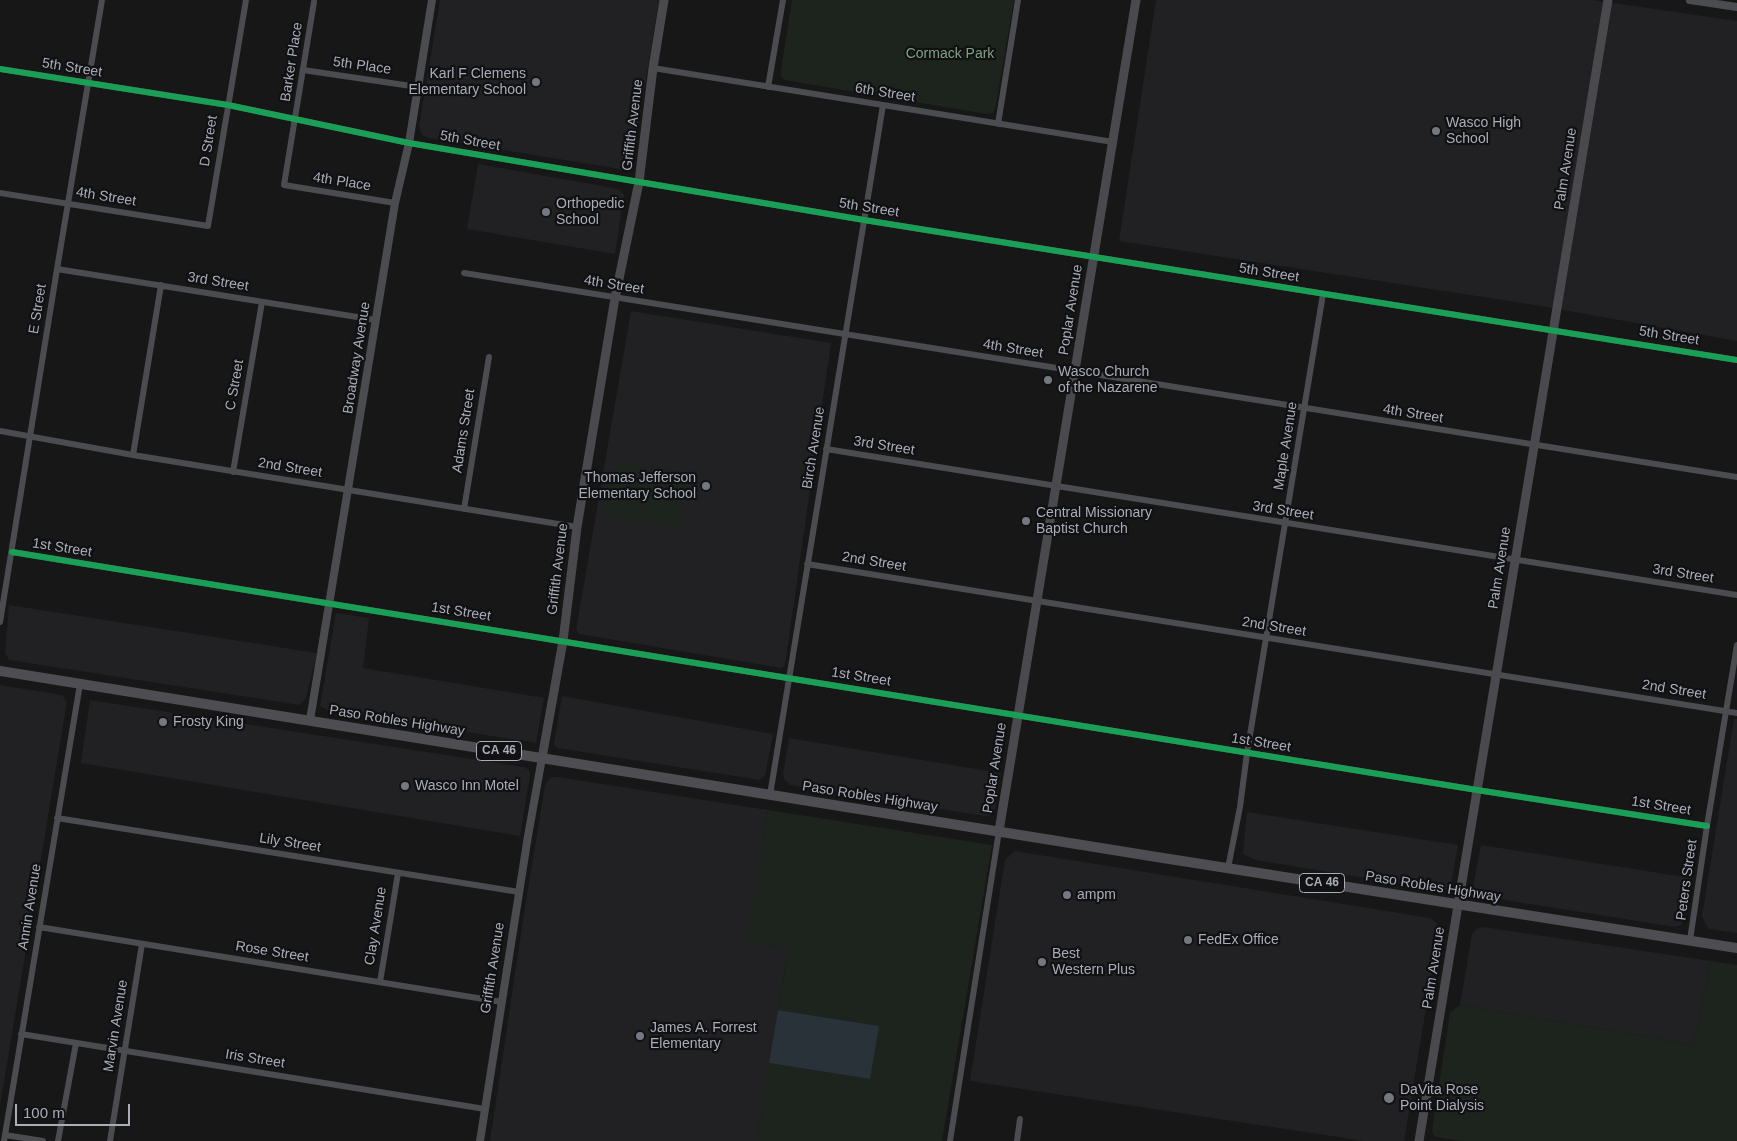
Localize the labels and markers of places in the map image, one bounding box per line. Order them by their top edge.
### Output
place label: Karl F Clemens Elementary School [408,66,526,98]
marker: Karl F Clemens Elementary School [530,76,542,88]
place label: Wasco High School [1446,115,1521,148]
marker: Wasco High School [1430,125,1442,137]
place label: Orthopedic School [556,196,624,228]
marker: Orthopedic School [540,206,552,218]
place label: Wasco Church of the Nazarene [1058,364,1158,397]
marker: Wasco Church of the Nazarene [1042,374,1054,386]
place label: Thomas Jefferson Elementary School [578,470,696,502]
marker: Thomas Jefferson Elementary School [700,480,712,492]
place label: Central Missionary Baptist Church [1036,505,1152,538]
marker: Central Missionary Baptist Church [1020,515,1032,527]
place label: Frosty King [173,714,244,730]
marker: Frosty King [157,716,169,728]
place label: Wasco Inn Motel [415,778,519,794]
marker: Wasco Inn Motel [399,780,411,792]
place label: ampm [1077,887,1116,903]
marker: ampm [1061,889,1073,901]
place label: FedEx Office [1198,932,1279,948]
marker: FedEx Office [1182,934,1194,946]
place label: Best Western Plus [1052,946,1135,979]
marker: Best Western Plus [1036,956,1048,968]
place label: James A. Forrest Elementary [650,1020,757,1052]
marker: James A. Forrest Elementary [634,1030,646,1042]
place label: DaVita Rose Point Dialysis [1400,1082,1484,1114]
marker: DaVita Rose Point Dialysis [1382,1091,1396,1105]

